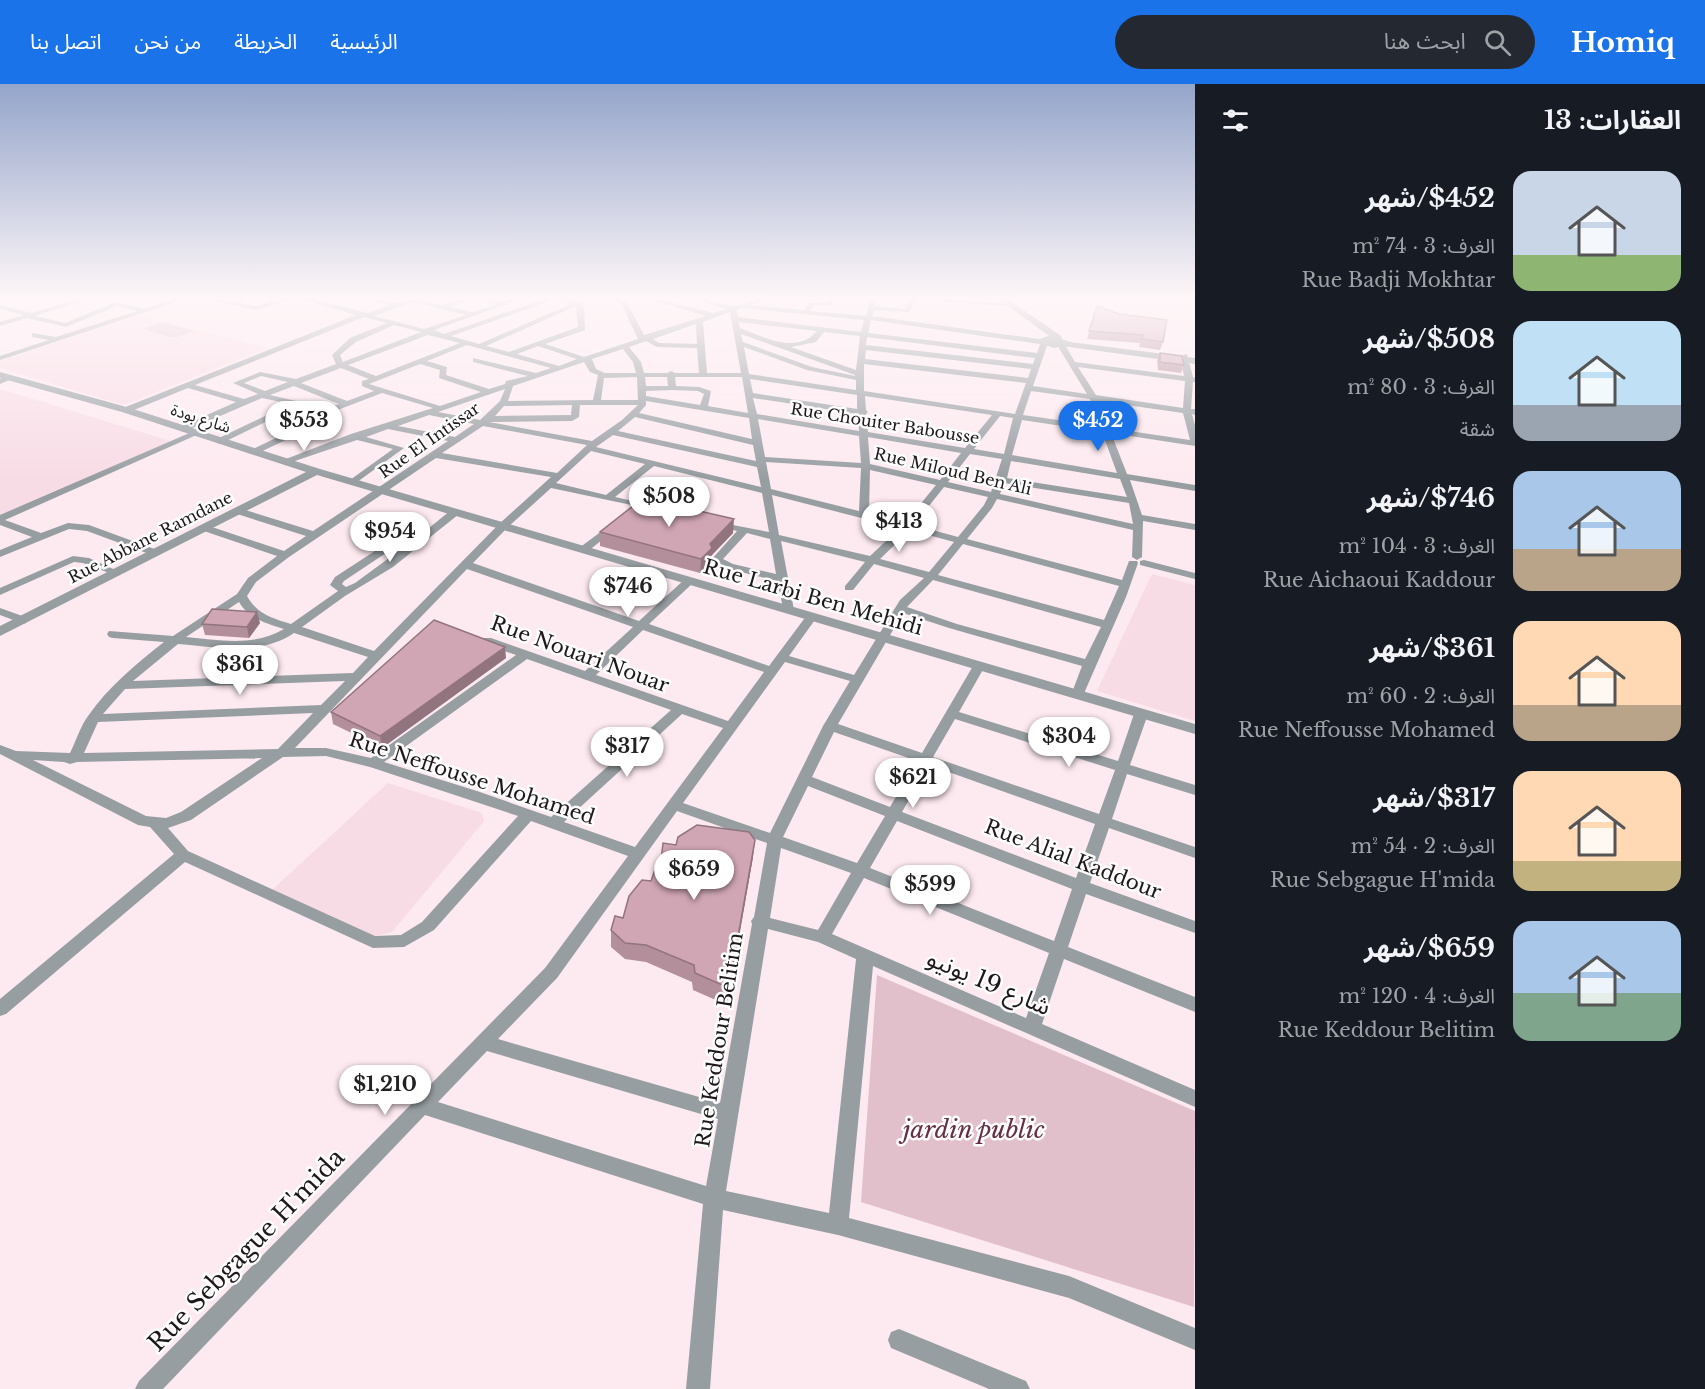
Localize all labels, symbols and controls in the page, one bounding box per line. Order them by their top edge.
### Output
search box [1115,15,1535,69]
text: Homiq [1571,25,1675,60]
icon: search [1481,26,1514,59]
text: ابحث هنا [1384,28,1466,55]
text: اتصل بنا [30,29,102,55]
text: من نحن [135,29,201,55]
text: الخريطة [234,29,297,55]
text: الرئيسية [330,29,398,55]
icon: filters [1219,104,1252,137]
text: العقارات: 13 [1544,104,1681,136]
text: $452/شهر [1365,182,1495,214]
icon: home [1561,195,1633,267]
text: الغرف: 3 · 74 m² [1352,234,1495,258]
text: Rue Badji Mokhtar [1301,268,1495,292]
text: $508/شهر [1363,323,1495,355]
icon: home [1561,345,1633,417]
text: الغرف: 3 · 80 m² [1347,375,1495,399]
street label: Rue El Intissar [375,398,484,482]
street label: Rue Chouiter Babousse [789,398,981,448]
street label: شارع بودة [168,399,233,440]
pin: $553 [268,401,340,452]
pin: $452 [1062,401,1134,452]
text: $553 [279,408,329,432]
text: $452 [1072,408,1124,432]
text: شقة [1460,417,1495,441]
street label: Rue Miloud Ben Ali [872,443,1034,499]
pin: $508 [633,477,705,528]
text: $746/شهر [1367,482,1495,514]
text: $508 [643,484,695,508]
street label: Rue Abbane Ramdane [64,487,236,587]
icon: home [1561,495,1633,567]
pin: $413 [863,502,935,553]
text: $413 [875,509,923,533]
pin: $954 [354,512,426,563]
text: $954 [364,519,416,543]
text: الغرف: 3 · 104 m² [1339,534,1495,558]
street label: Rue Larbi Ben Mehidi [701,554,926,640]
pin: $746 [592,567,664,618]
text: Rue Aichaoui Kaddour [1263,568,1495,592]
text: $746 [603,574,653,598]
street label: Rue Nouari Nouar [488,611,673,698]
text: $361/شهر [1369,632,1495,664]
pin: $361 [204,645,276,696]
icon: home [1561,645,1633,717]
text: $361 [216,652,264,676]
text: الغرف: 2 · 60 m² [1347,684,1495,708]
pin: $304 [1033,717,1105,768]
text: Rue Neffousse Mohamed [1238,718,1495,742]
text: $304 [1042,724,1096,748]
street label: Rue Neffousse Mohamed [346,727,598,829]
pin: $317 [591,727,663,778]
text: $317 [605,734,649,758]
pin: $621 [877,758,949,809]
text: $621 [889,765,937,789]
text: $317/شهر [1373,782,1495,814]
icon: home [1561,795,1633,867]
street label: Rue Alial Kaddour [981,814,1165,904]
text: الغرف: 2 · 54 m² [1351,834,1495,858]
pin: $659 [658,850,730,901]
text: $659 [668,857,720,881]
pin: $599 [894,865,966,916]
text: Rue Sebgague H'mida [1270,868,1495,892]
text: $599 [904,872,956,896]
street label: Rue Keddour Belitim [690,930,748,1149]
text: $659/شهر [1364,932,1495,964]
street label: شارع 19 يونيو [921,943,1055,1024]
icon: home [1561,945,1633,1017]
text: الغرف: 4 · 120 m² [1339,984,1495,1008]
text: Rue Keddour Belitim [1278,1018,1495,1042]
pin: $1,210 [336,1065,434,1116]
text: $1,210 [353,1072,417,1096]
park label: jardin public [898,1115,1045,1144]
street label: Rue Sebgague H'mida [142,1142,351,1357]

